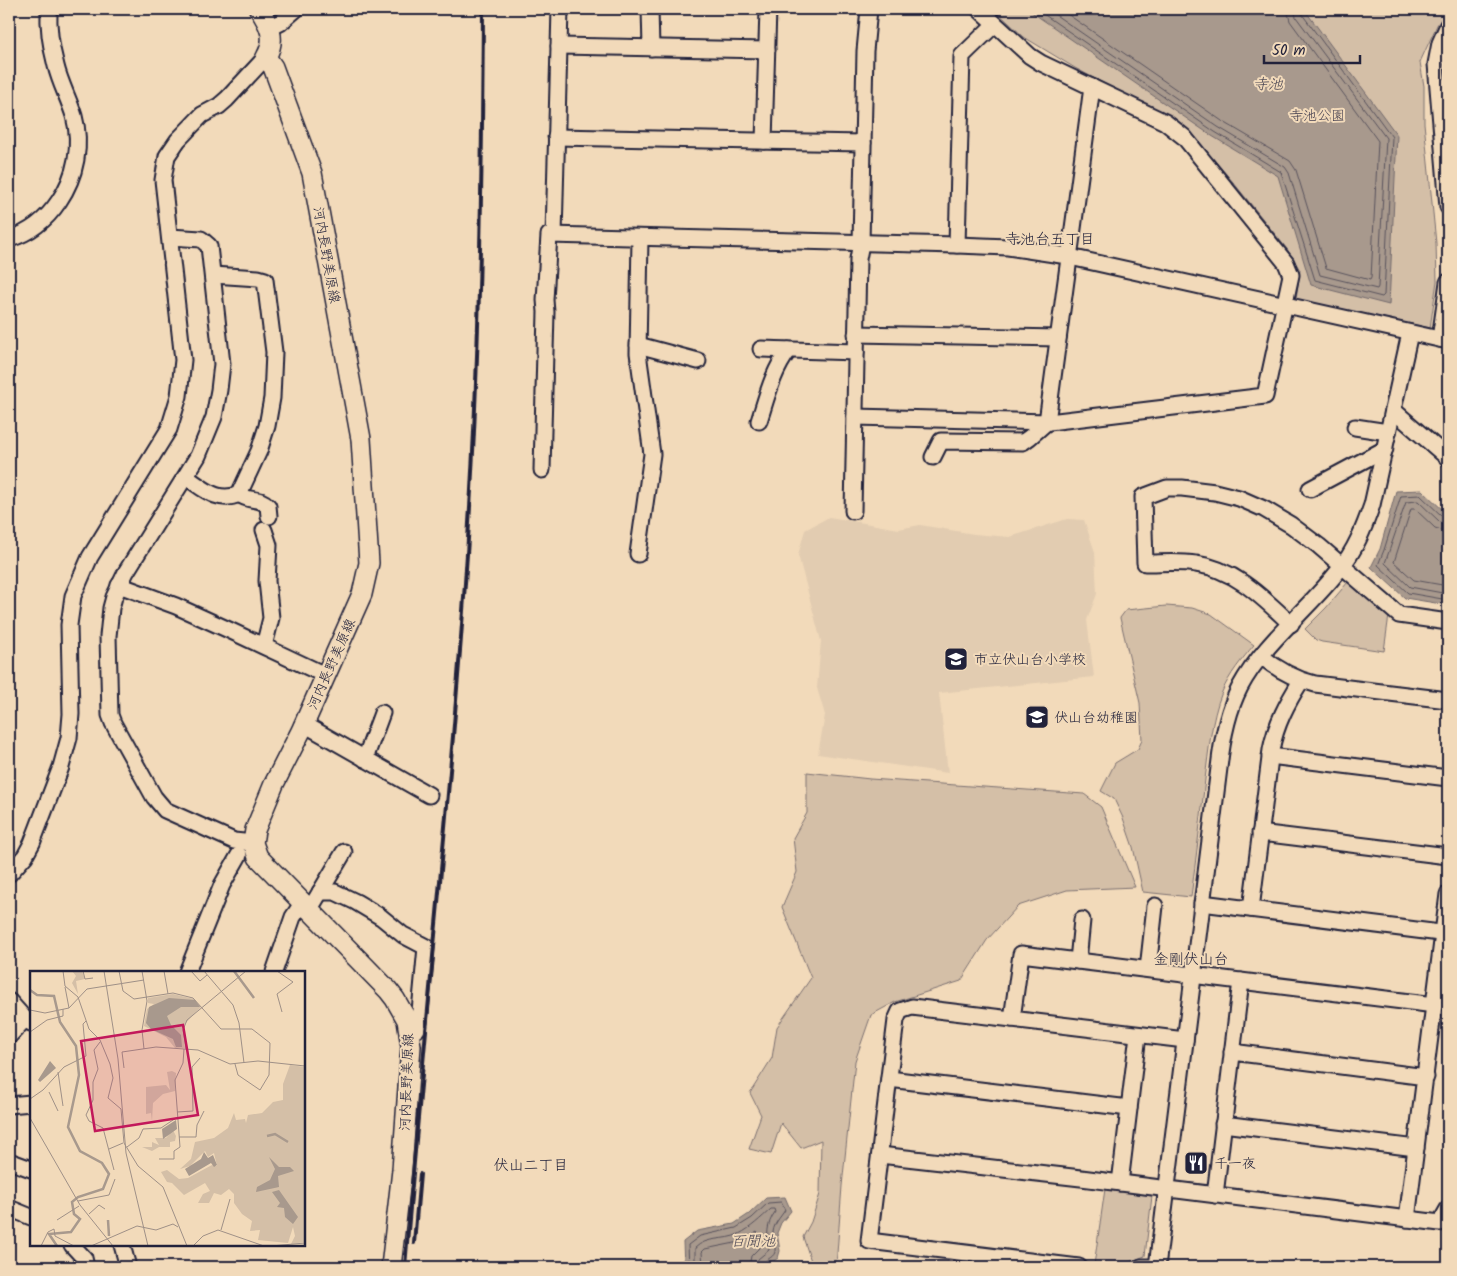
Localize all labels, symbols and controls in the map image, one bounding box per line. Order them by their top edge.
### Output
scale bar [1264,32,1361,64]
text: 50 m [1272,39,1306,63]
water label: 寺池 [1253,73,1284,97]
park label: 寺池公園 [1289,105,1345,127]
street label: 河内長野美原線 [307,205,345,305]
district label: 寺池台五丁目 [1005,228,1095,252]
street label: 河内長野美原線 [302,615,362,714]
school or university icon: 市立伏山台小学校 [943,646,969,672]
place label: 市立伏山台小学校 [974,649,1086,671]
school or university icon: 伏山台幼稚園 [1024,704,1050,730]
place label: 伏山台幼稚園 [1054,707,1138,729]
district label: 金剛伏山台 [1153,948,1229,972]
inset map [30,971,305,1246]
street label: 河内長野美原線 [394,1033,420,1131]
restaurant icon: 千一夜 [1183,1150,1209,1176]
place label: 千一夜 [1214,1153,1256,1175]
district label: 伏山二丁目 [493,1154,569,1178]
water label: 百聞池 [730,1230,776,1254]

